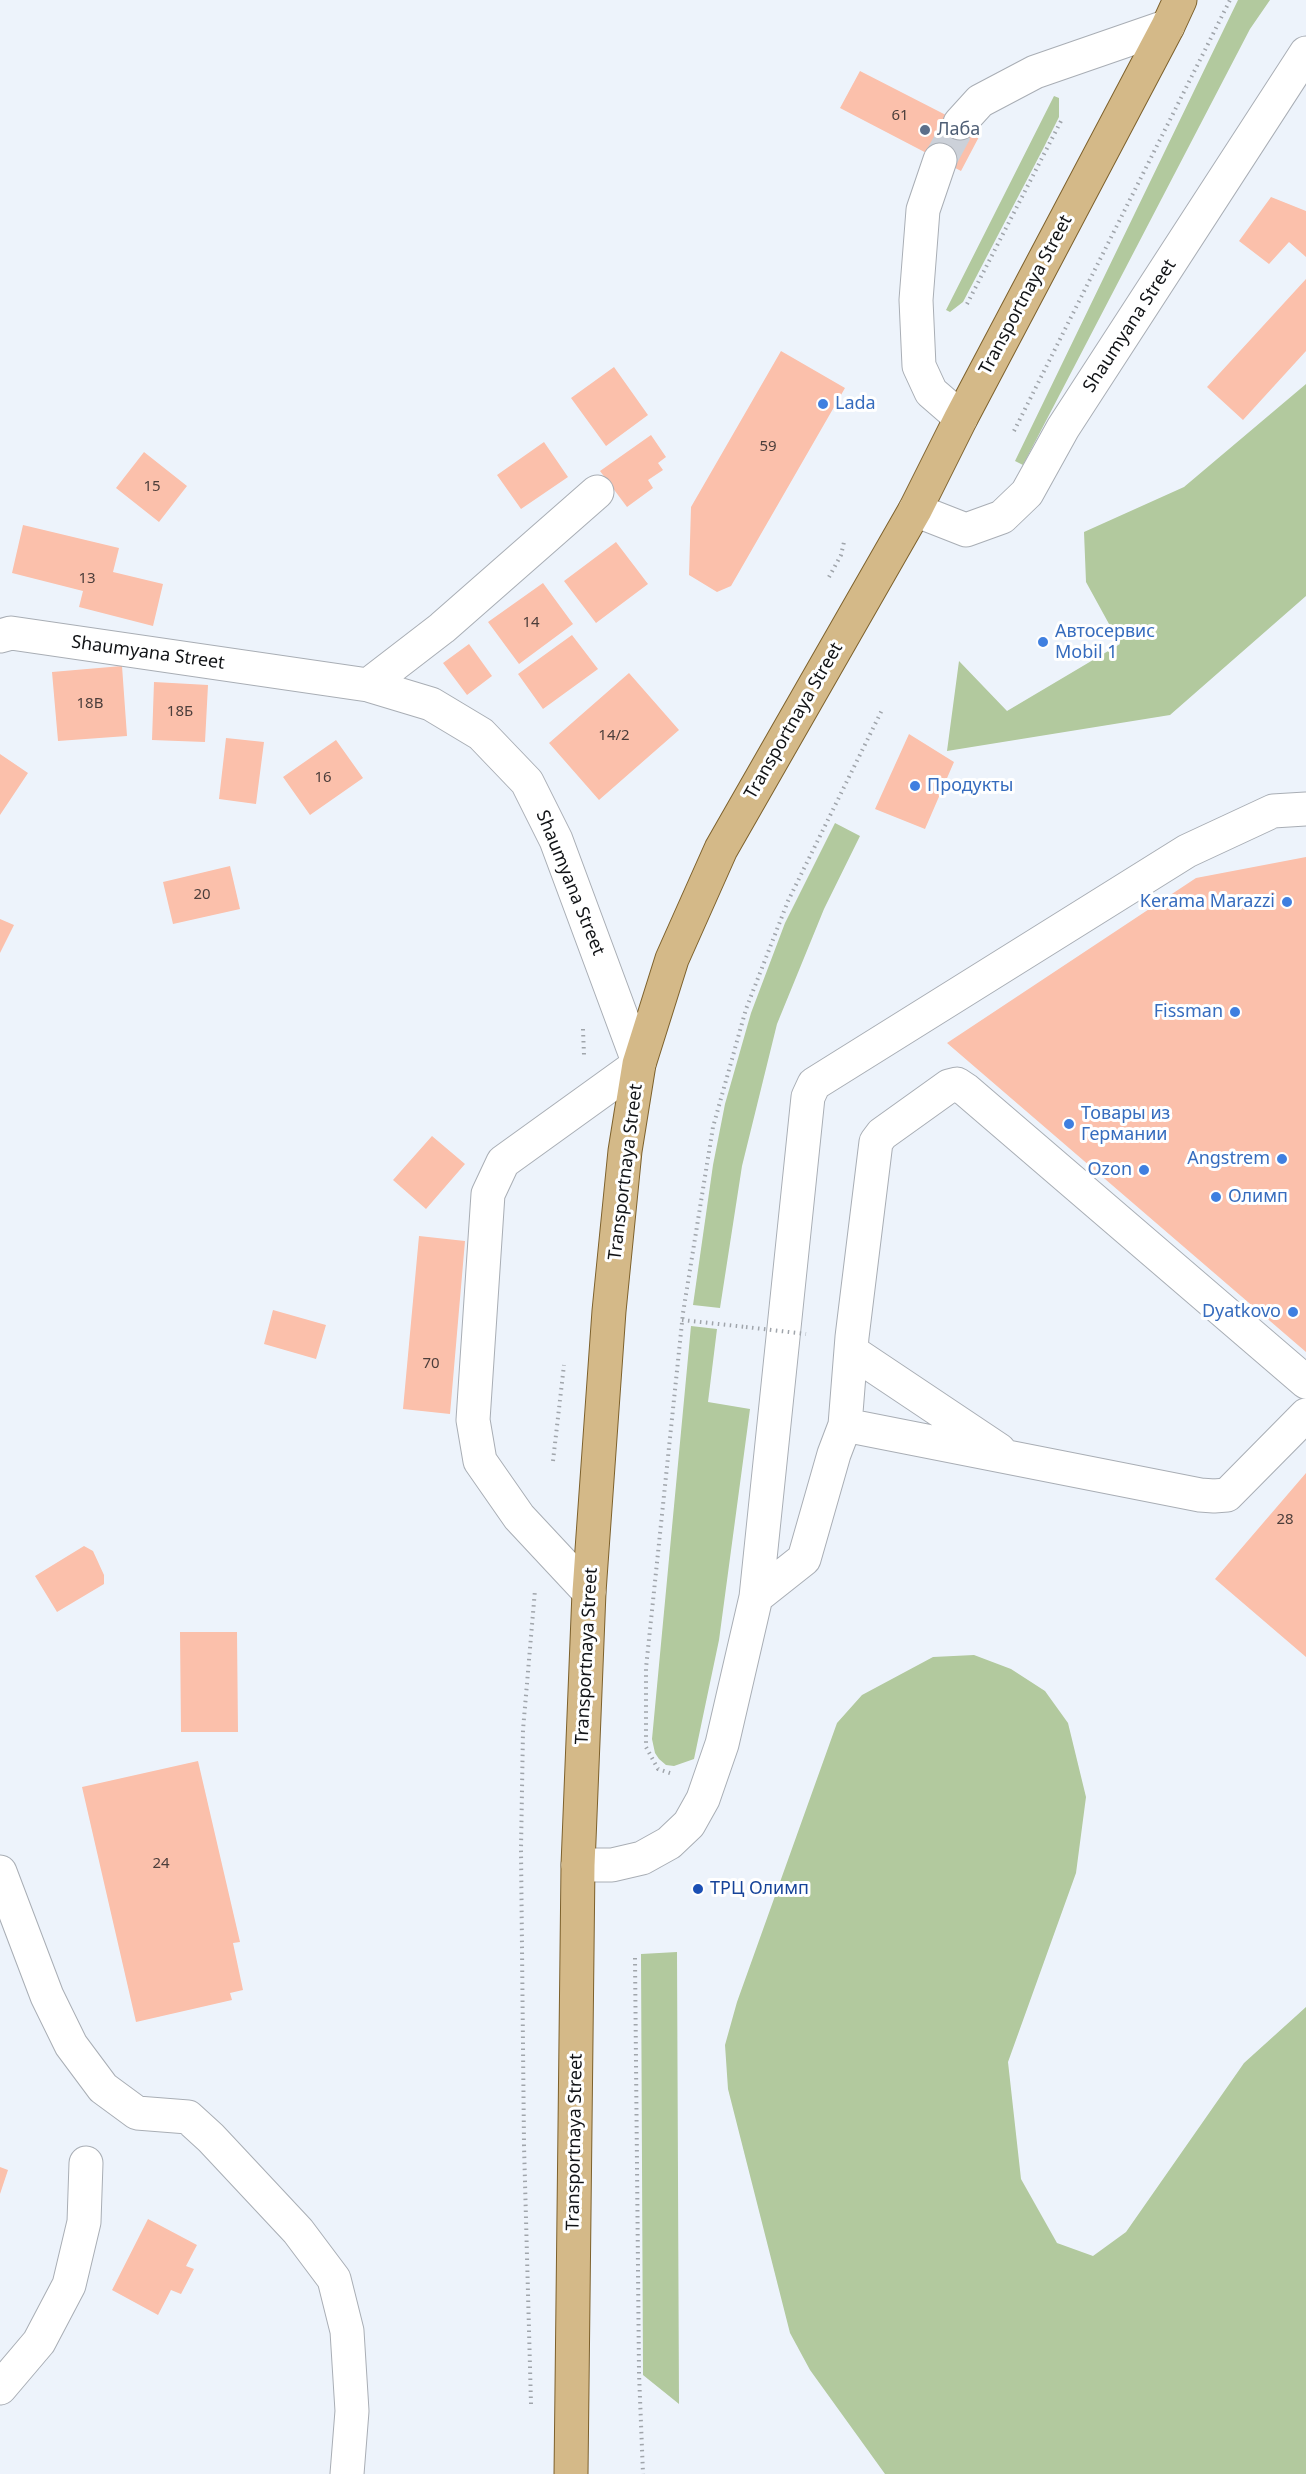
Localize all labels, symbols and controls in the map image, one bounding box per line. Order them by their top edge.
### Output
house number: 61 [891,107,909,125]
place label: Лаба [937,119,980,141]
marker: Лаба [918,123,932,137]
street label: Transportnaya Street [975,212,1077,378]
street label: Shaumyana Street [1079,255,1181,397]
place label: Lada [835,393,876,415]
marker: Lada [816,397,830,411]
house number: 59 [759,438,777,456]
house number: 15 [143,478,161,496]
house number: 13 [78,570,96,588]
house number: 14 [522,614,540,632]
place label: Автосервис Mobil 1 [1055,621,1155,664]
street label: Shaumyana Street [70,632,226,674]
marker: Автосервис Mobil 1 [1036,635,1050,649]
street label: Transportnaya Street [740,639,848,803]
house number: 18В [77,695,103,713]
house number: 18Б [167,703,193,721]
house number: 14/2 [598,727,630,745]
house number: 16 [314,769,332,787]
place label: Продукты [927,775,1013,797]
marker: Продукты [908,779,922,793]
street label: Shaumyana Street [531,807,609,959]
house number: 20 [193,886,211,904]
place label: Kerama Marazzi [1140,891,1275,913]
marker: Kerama Marazzi [1280,895,1294,909]
place label: Fissman [1154,1001,1223,1023]
marker: Fissman [1228,1005,1242,1019]
street label: Transportnaya Street [604,1083,648,1261]
place label: Товары из Германии [1081,1103,1170,1146]
marker: Товары из Германии [1062,1117,1076,1131]
place label: Angstrem [1187,1148,1270,1170]
marker: Angstrem [1275,1152,1289,1166]
place label: Ozon [1087,1159,1132,1181]
marker: Ozon [1137,1163,1151,1177]
place label: Олимп [1228,1186,1288,1208]
marker: Олимп [1209,1190,1223,1204]
place label: Dyatkovo [1202,1301,1281,1323]
marker: Dyatkovo [1286,1305,1300,1319]
house number: 70 [422,1355,440,1373]
house number: 28 [1276,1511,1294,1529]
street label: Transportnaya Street [572,1567,602,1745]
house number: 24 [152,1855,170,1873]
place label: ТРЦ Олимп [710,1878,809,1900]
marker: ТРЦ Олимп [691,1882,705,1896]
street label: Transportnaya Street [563,2053,587,2231]

